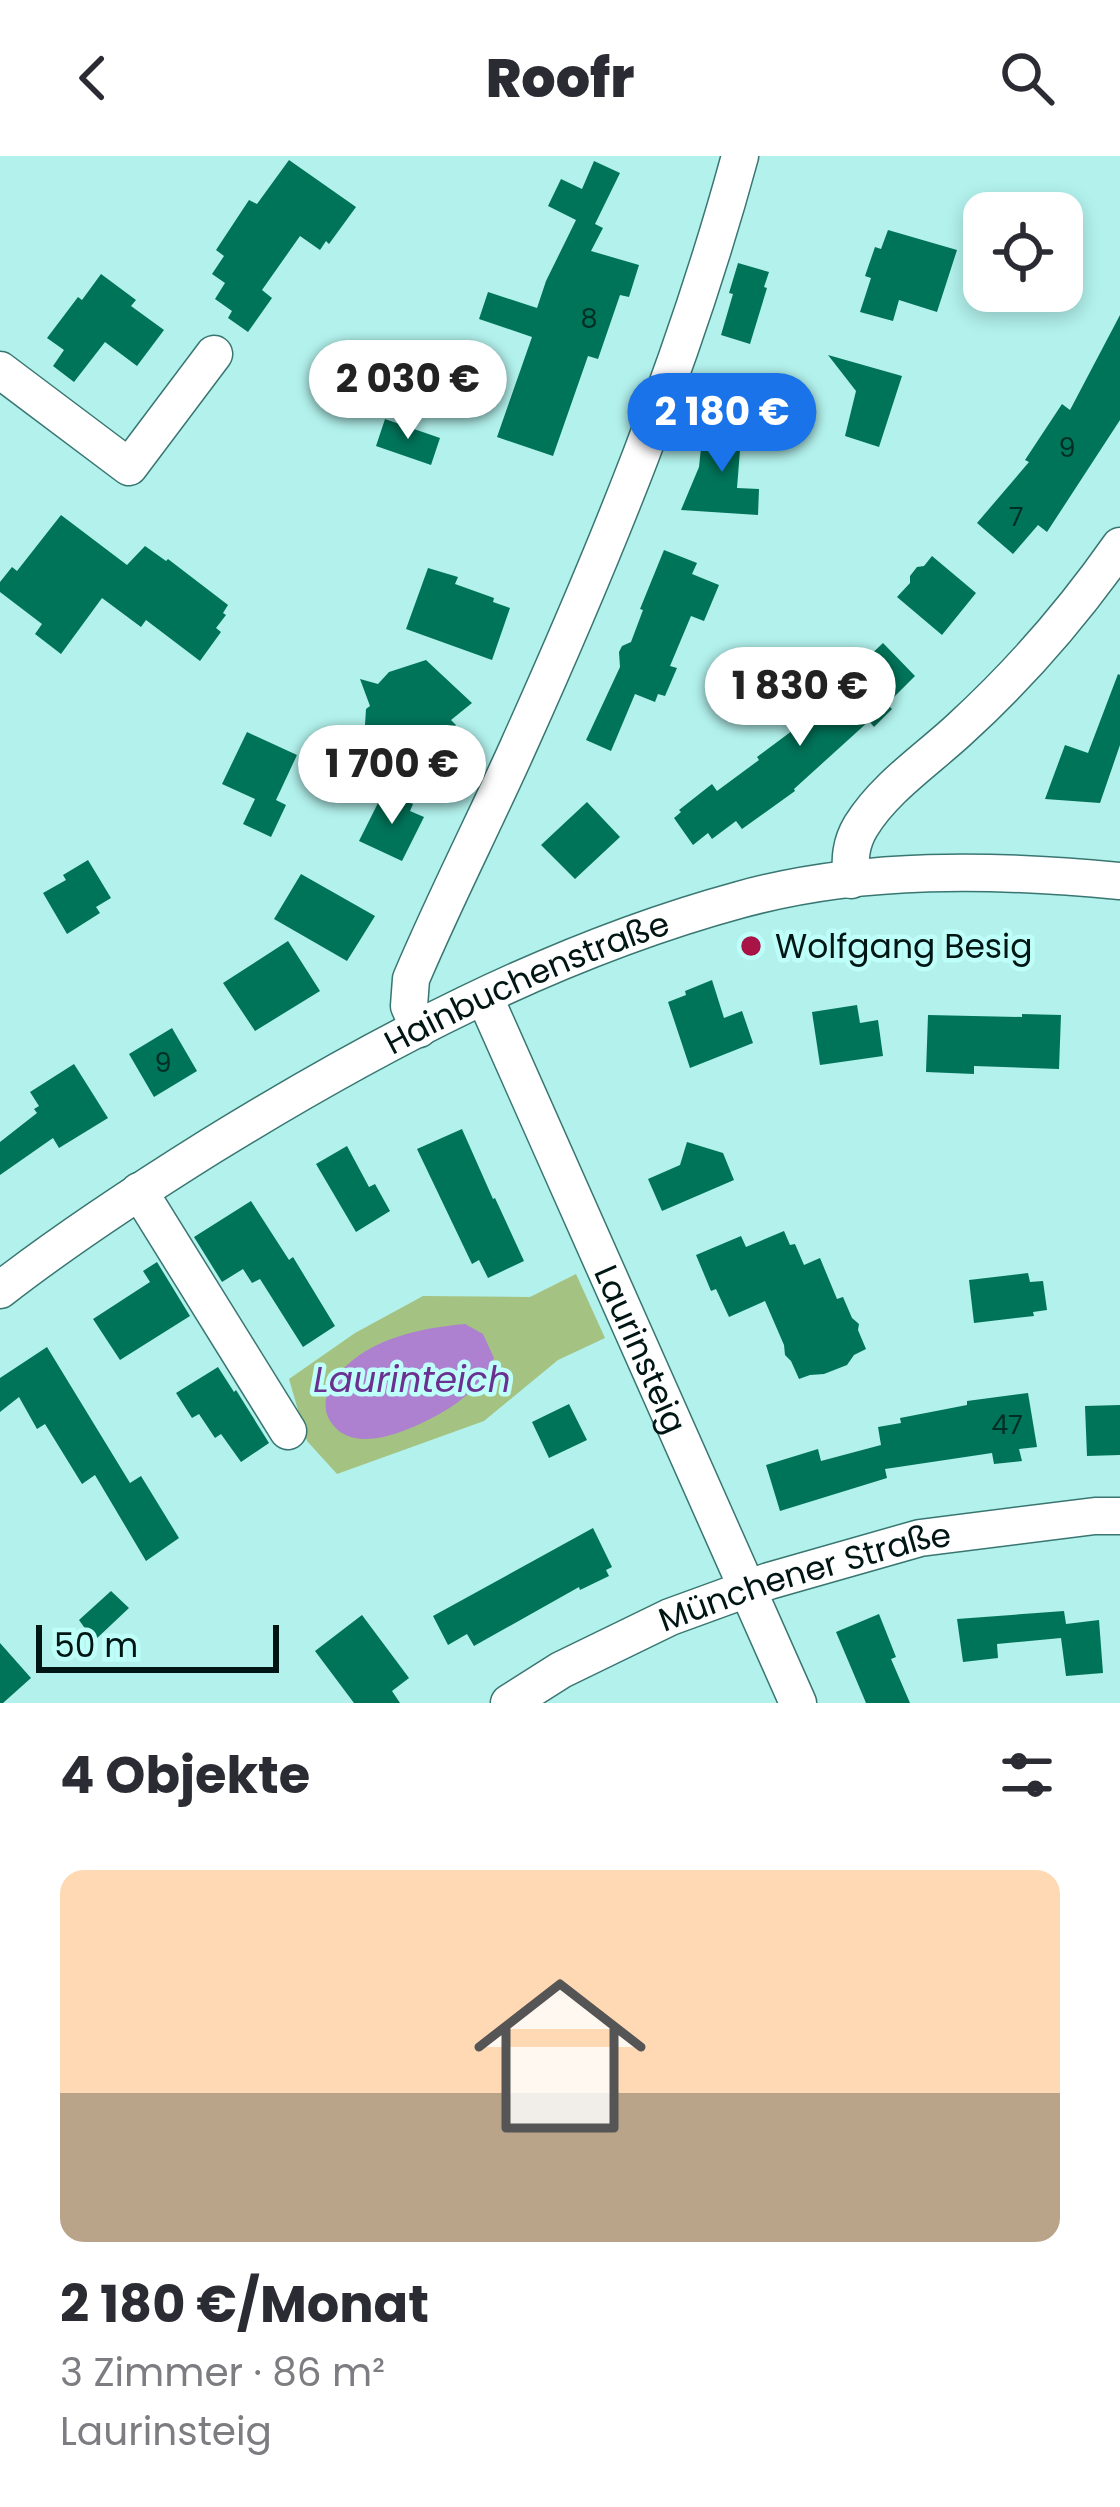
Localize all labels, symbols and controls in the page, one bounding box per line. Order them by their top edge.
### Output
text: Roofr [486,40,634,116]
icon: back [60,45,126,111]
icon: search [994,45,1060,111]
map controls [963,192,1083,312]
button: locate [963,192,1083,312]
house number: 8 [580,300,598,337]
pin: 2 030 € [297,340,519,442]
text: 2 030 € [336,351,480,406]
pin: 2 180 € [611,373,833,475]
text: 2 180 € [654,384,790,439]
house number: 9 [1058,429,1076,466]
house number: 7 [1009,498,1023,535]
pin: 1 830 € [689,647,911,749]
text: 1 830 € [732,658,868,713]
pin: 1 700 € [281,725,503,827]
text: 1 700 € [325,736,459,791]
street label: Hainbuchenstraße [376,900,676,1066]
place label: Wolfgang Besig [775,923,1033,970]
marker: Wolfgang Besig [738,933,764,959]
house number: 9 [154,1044,172,1081]
street label: Laurinsteig [582,1258,698,1441]
water label: Laurinteich [313,1354,511,1405]
house number: 47 [991,1406,1023,1443]
street label: Münchener Straße [652,1511,954,1643]
scale bar [36,1619,279,1672]
text: 50 m [54,1622,138,1669]
text: 4 Objekte [60,1739,310,1811]
icon: filters [994,1742,1060,1808]
icon: home [452,1948,668,2164]
text: 2 180 €/Monat [60,2268,429,2340]
text: 3 Zimmer · 86 m² [60,2345,385,2400]
text: Laurinsteig [60,2404,272,2459]

